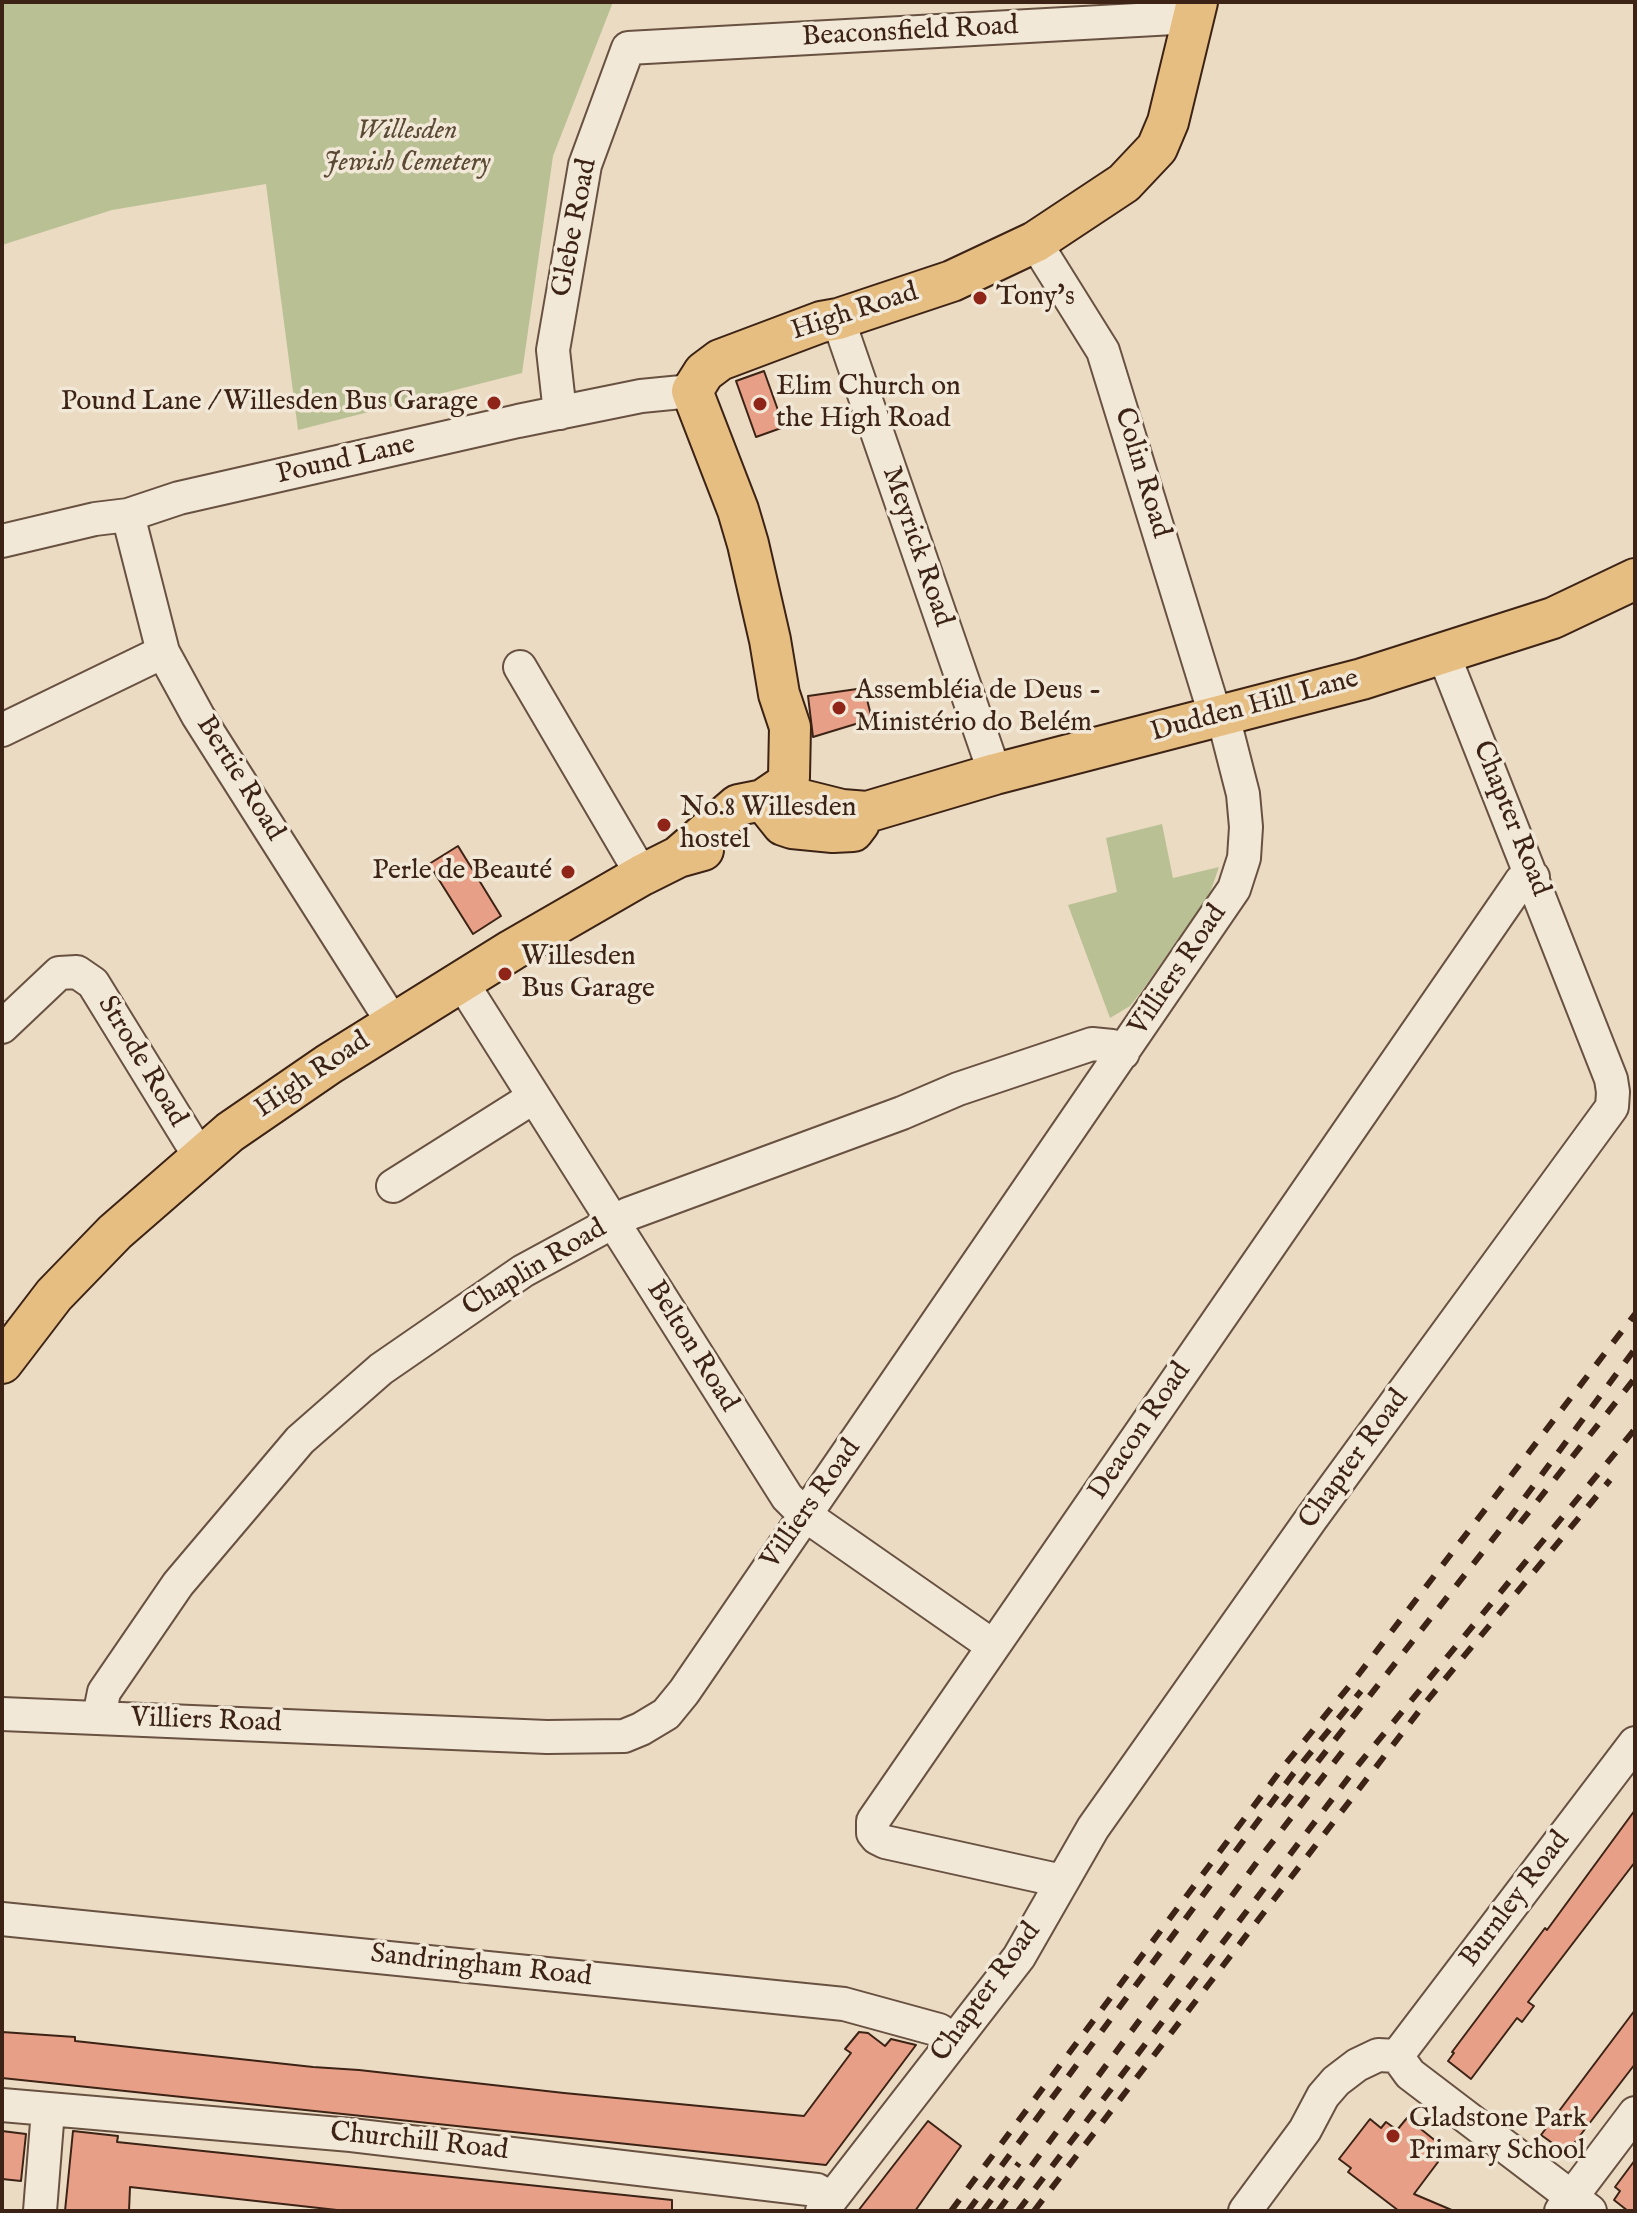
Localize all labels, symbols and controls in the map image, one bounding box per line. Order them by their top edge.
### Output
street label: Beaconsfield Road [801,11,1019,55]
park label: Willesden Jewish Cemetery [323,115,491,181]
street label: Glebe Road [546,156,606,300]
street label: High Road [787,277,923,349]
place label: Tony's [996,281,1075,315]
marker: Tony's [971,289,989,307]
place label: Elim Church on the High Road [776,371,961,437]
place label: Pound Lane / Willesden Bus Garage [61,386,478,420]
marker: Pound Lane / Willesden Bus Garage [485,394,503,412]
marker: Elim Church on the High Road [751,395,769,413]
street label: Colin Road [1105,404,1177,542]
street label: Pound Lane [274,429,418,493]
street label: Meyrick Road [873,463,959,631]
street label: Dudden Hill Lane [1148,663,1362,751]
place label: Assembléia de Deus - Ministério do Belém [855,675,1102,741]
marker: Assembléia de Deus - Ministério do Belém [830,699,848,717]
street label: Bertie Road [187,710,291,848]
street label: Chapter Road [1464,737,1556,901]
place label: No.8 Willesden hostel [680,792,856,858]
marker: No.8 Willesden hostel [655,816,673,834]
place label: Perle de Beauté [372,855,552,889]
marker: Perle de Beauté [559,863,577,881]
street label: Villiers Road [1123,899,1235,1043]
place label: Willesden Bus Garage [521,941,655,1007]
marker: Willesden Bus Garage [496,965,514,983]
street label: Strode Road [89,991,193,1133]
street label: High Road [249,1025,377,1127]
street label: Chaplin Road [457,1213,613,1325]
street label: Belton Road [638,1275,744,1419]
street label: Deacon Road [1083,1357,1199,1507]
street label: Chapter Road [1293,1384,1417,1536]
street label: Villiers Road [755,1434,869,1576]
street label: Villiers Road [130,1703,282,1741]
street label: Burnley Road [1454,1825,1578,1975]
street label: Chapter Road [925,1917,1049,2069]
street label: Sandringham Road [369,1939,593,1995]
place label: Gladstone Park Primary School [1409,2103,1587,2169]
street label: Churchill Road [328,2117,510,2169]
marker: Gladstone Park Primary School [1384,2127,1402,2145]

